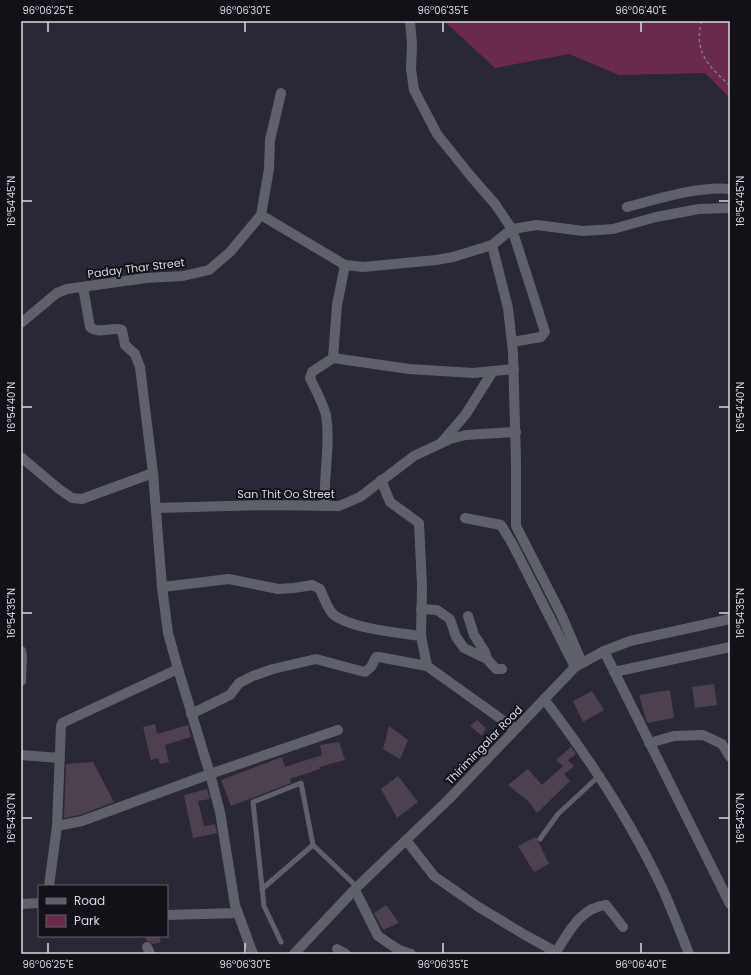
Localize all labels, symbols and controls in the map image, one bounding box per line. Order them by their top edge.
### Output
text: 96°06'25"E [22,3,74,18]
text: 96°06'30"E [219,3,271,18]
text: 96°06'35"E [417,3,469,18]
text: 96°06'40"E [615,3,667,18]
text: 16°54'45"N [4,176,19,226]
text: 16°54'45"N [733,176,748,226]
street label: Paday Thar Street [87,254,185,282]
text: 16°54'40"N [4,382,19,432]
text: 16°54'40"N [733,382,748,432]
street label: San Thit Oo Street [237,486,335,502]
text: 16°54'35"N [4,588,19,638]
text: 16°54'35"N [733,588,748,638]
street label: Thirimingalar Road [442,702,526,788]
text: 16°54'30"N [4,793,19,843]
text: 16°54'30"N [733,793,748,843]
legend [38,885,168,937]
text: Road [74,892,105,909]
text: Park [74,912,101,929]
text: 96°06'25"E [22,957,74,972]
text: 96°06'30"E [219,957,271,972]
text: 96°06'35"E [417,957,469,972]
text: 96°06'40"E [615,957,667,972]

